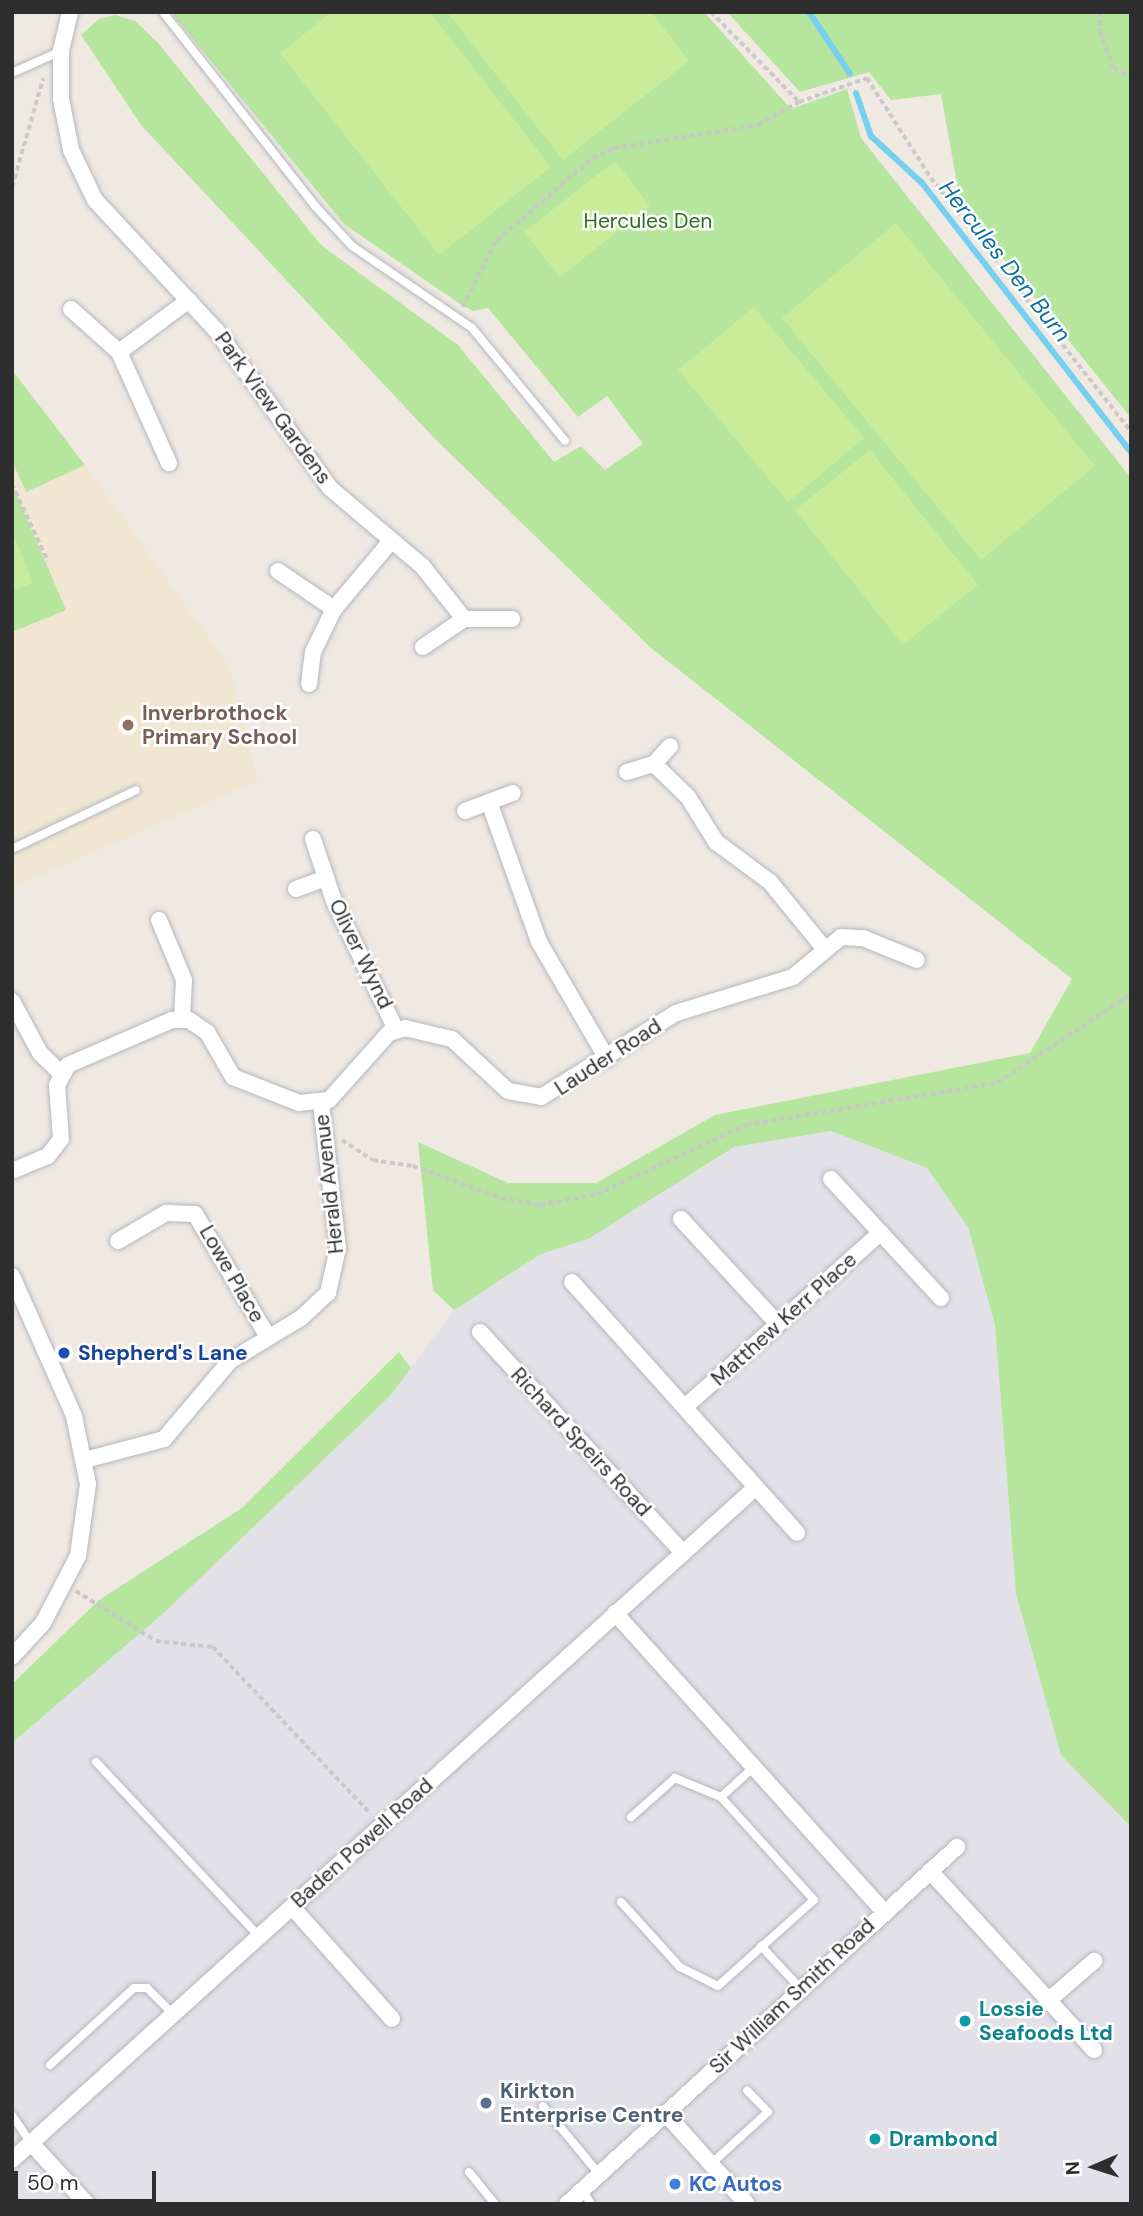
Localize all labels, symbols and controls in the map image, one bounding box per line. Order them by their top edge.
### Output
water label: Hercules Den Burn [933,175,1077,347]
park label: Hercules Den [584,208,712,234]
street label: Park View Gardens [209,327,337,489]
place label: Inverbrothock Primary School [142,700,297,750]
marker: Inverbrothock Primary School [120,717,136,733]
street label: Oliver Wynd [324,895,398,1013]
street label: Lauder Road [550,1013,666,1101]
street label: Herald Avenue [309,1113,349,1255]
street label: Lowe Place [194,1221,270,1327]
street label: Matthew Kerr Place [706,1247,862,1391]
place label: Shepherd's Lane [78,1340,248,1366]
marker: Shepherd's Lane [56,1345,72,1361]
street label: Richard Speirs Road [506,1362,656,1522]
street label: Baden Powell Road [286,1773,438,1913]
street label: Sir William Smith Road [704,1913,880,2079]
place label: Lossie Seafoods Ltd [979,1996,1113,2046]
marker: Lossie Seafoods Ltd [957,2013,973,2029]
place label: Kirkton Enterprise Centre [500,2078,683,2128]
marker: Kirkton Enterprise Centre [478,2095,494,2111]
place label: Drambond [889,2126,998,2152]
marker: Drambond [867,2131,883,2147]
north arrow [1059,2132,1129,2202]
scale bar [18,2156,159,2200]
text: N [1060,2161,1085,2176]
text: 50 m [27,2169,78,2197]
place label: KC Autos [689,2171,782,2197]
marker: KC Autos [667,2176,683,2192]

